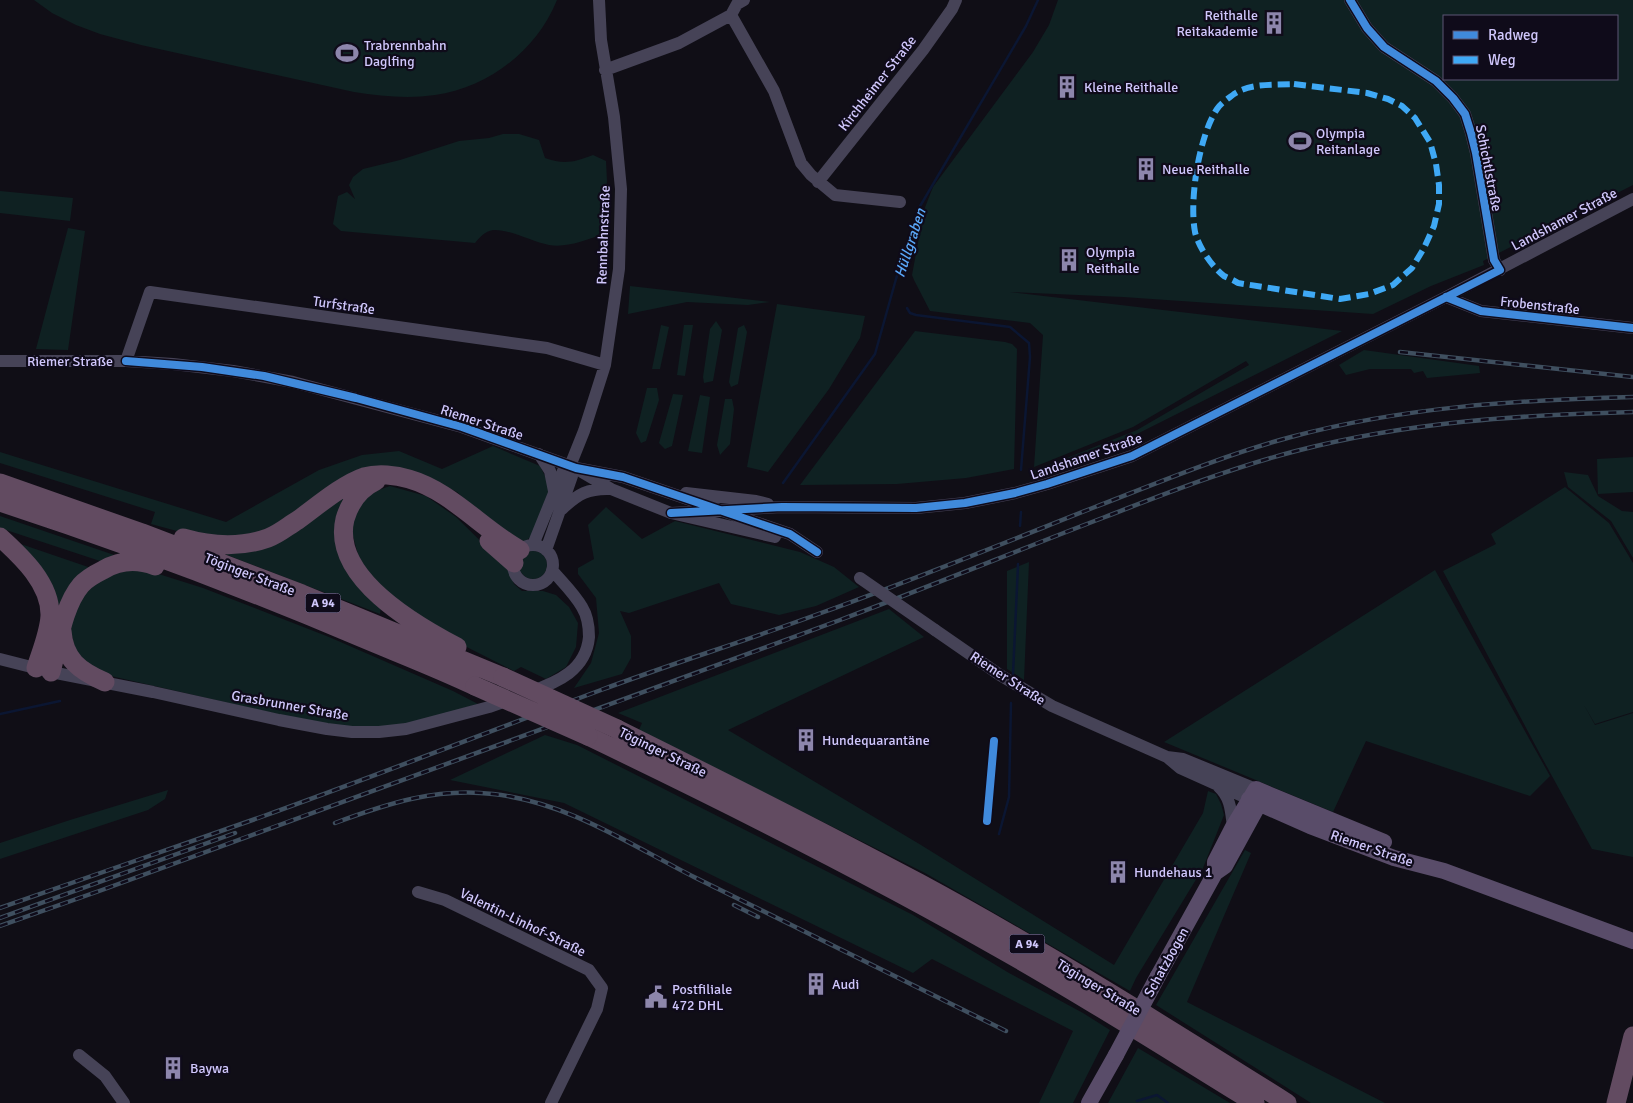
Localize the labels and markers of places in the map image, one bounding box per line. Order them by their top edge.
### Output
place label: Reithalle Reitakademie [1177,7,1258,40]
building icon: Reithalle Reitakademie [1261,10,1287,36]
place label: Trabrennbahn Daglfing [364,37,447,70]
sports icon: Trabrennbahn Daglfing [334,40,360,66]
building icon: Kleine Reithalle [1054,74,1080,100]
place label: Kleine Reithalle [1084,79,1178,96]
place label: Olympia Reitanlage [1316,125,1380,158]
sports icon: Olympia Reitanlage [1287,128,1313,154]
building icon: Neue Reithalle [1133,156,1159,182]
place label: Neue Reithalle [1162,161,1250,178]
place label: Olympia Reithalle [1086,244,1140,277]
building icon: Olympia Reithalle [1056,247,1082,273]
building icon: Hundequarantäne [793,727,819,753]
place label: Hundequarantäne [822,732,930,749]
building icon: Hundehaus 1 [1105,859,1131,885]
place label: Hundehaus 1 [1134,864,1212,881]
building icon: Audi [803,971,829,997]
place label: Audi [832,976,859,993]
place label: Postfiliale 472 DHL [672,981,732,1014]
public building icon: Postfiliale 472 DHL [643,984,669,1010]
building icon: Baywa [160,1055,186,1081]
place label: Baywa [190,1060,229,1077]

